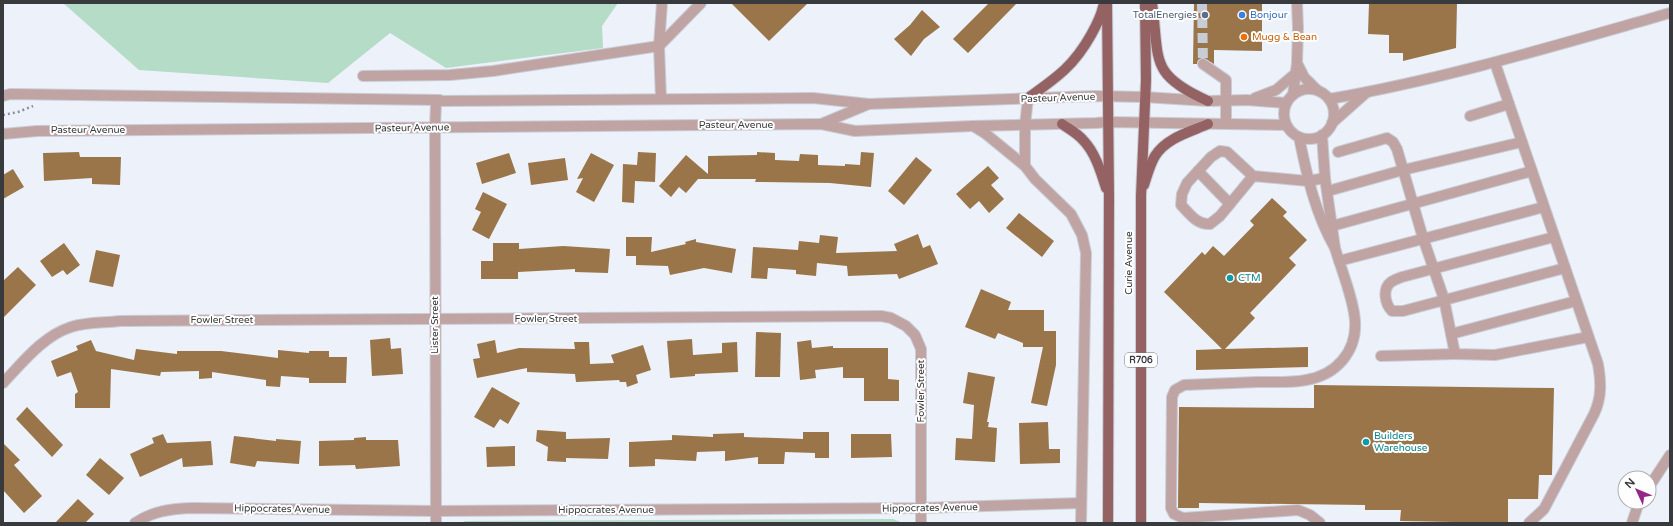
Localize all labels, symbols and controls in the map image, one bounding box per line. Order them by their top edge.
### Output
place label: TotalEnergies [1133,9,1197,21]
place label: Bonjour [1250,9,1288,21]
marker: TotalEnergies [1200,10,1210,20]
marker: Bonjour [1237,10,1247,20]
place label: Mugg & Bean [1252,31,1317,43]
marker: Mugg & Bean [1239,32,1249,42]
street label: Pasteur Avenue [1021,91,1096,105]
street label: Pasteur Avenue [699,119,774,131]
street label: Pasteur Avenue [375,121,450,135]
street label: Pasteur Avenue [51,124,126,136]
street label: Curie Avenue [1123,231,1135,295]
place label: CTM [1238,272,1261,284]
marker: CTM [1225,273,1235,283]
street label: Lister Street [429,296,441,354]
street label: Fowler Street [515,313,578,325]
street label: Fowler Street [191,314,254,326]
road number: R706 [1125,353,1157,367]
street label: Fowler Street [915,359,927,422]
place label: Builders Warehouse [1374,430,1428,454]
marker: Builders Warehouse [1361,437,1371,447]
north arrow [1617,470,1657,510]
text: N [1622,476,1638,491]
street label: Hippocrates Avenue [882,501,978,515]
street label: Hippocrates Avenue [234,502,330,516]
street label: Hippocrates Avenue [558,504,654,516]

